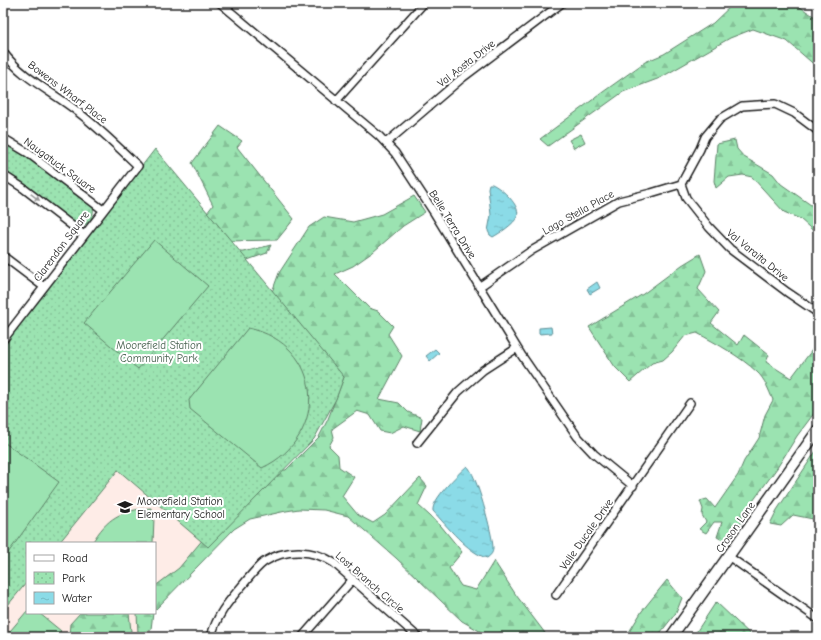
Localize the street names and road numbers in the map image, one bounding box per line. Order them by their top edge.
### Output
street label: Val Aosta Drive [435,37,498,90]
street label: Bowens Wharf Place [25,58,110,127]
street label: Naugatuck Square [21,135,99,196]
street label: Lago Stella Place [540,187,617,238]
street label: Belle Terra Drive [426,188,479,261]
street label: Clarendon Square [31,208,92,284]
street label: Val Varaita Drive [724,226,792,285]
street label: Valle Ducale Drive [557,496,616,572]
street label: Croson Lane [713,499,758,555]
street label: Lost Branch Circle [333,549,407,616]

